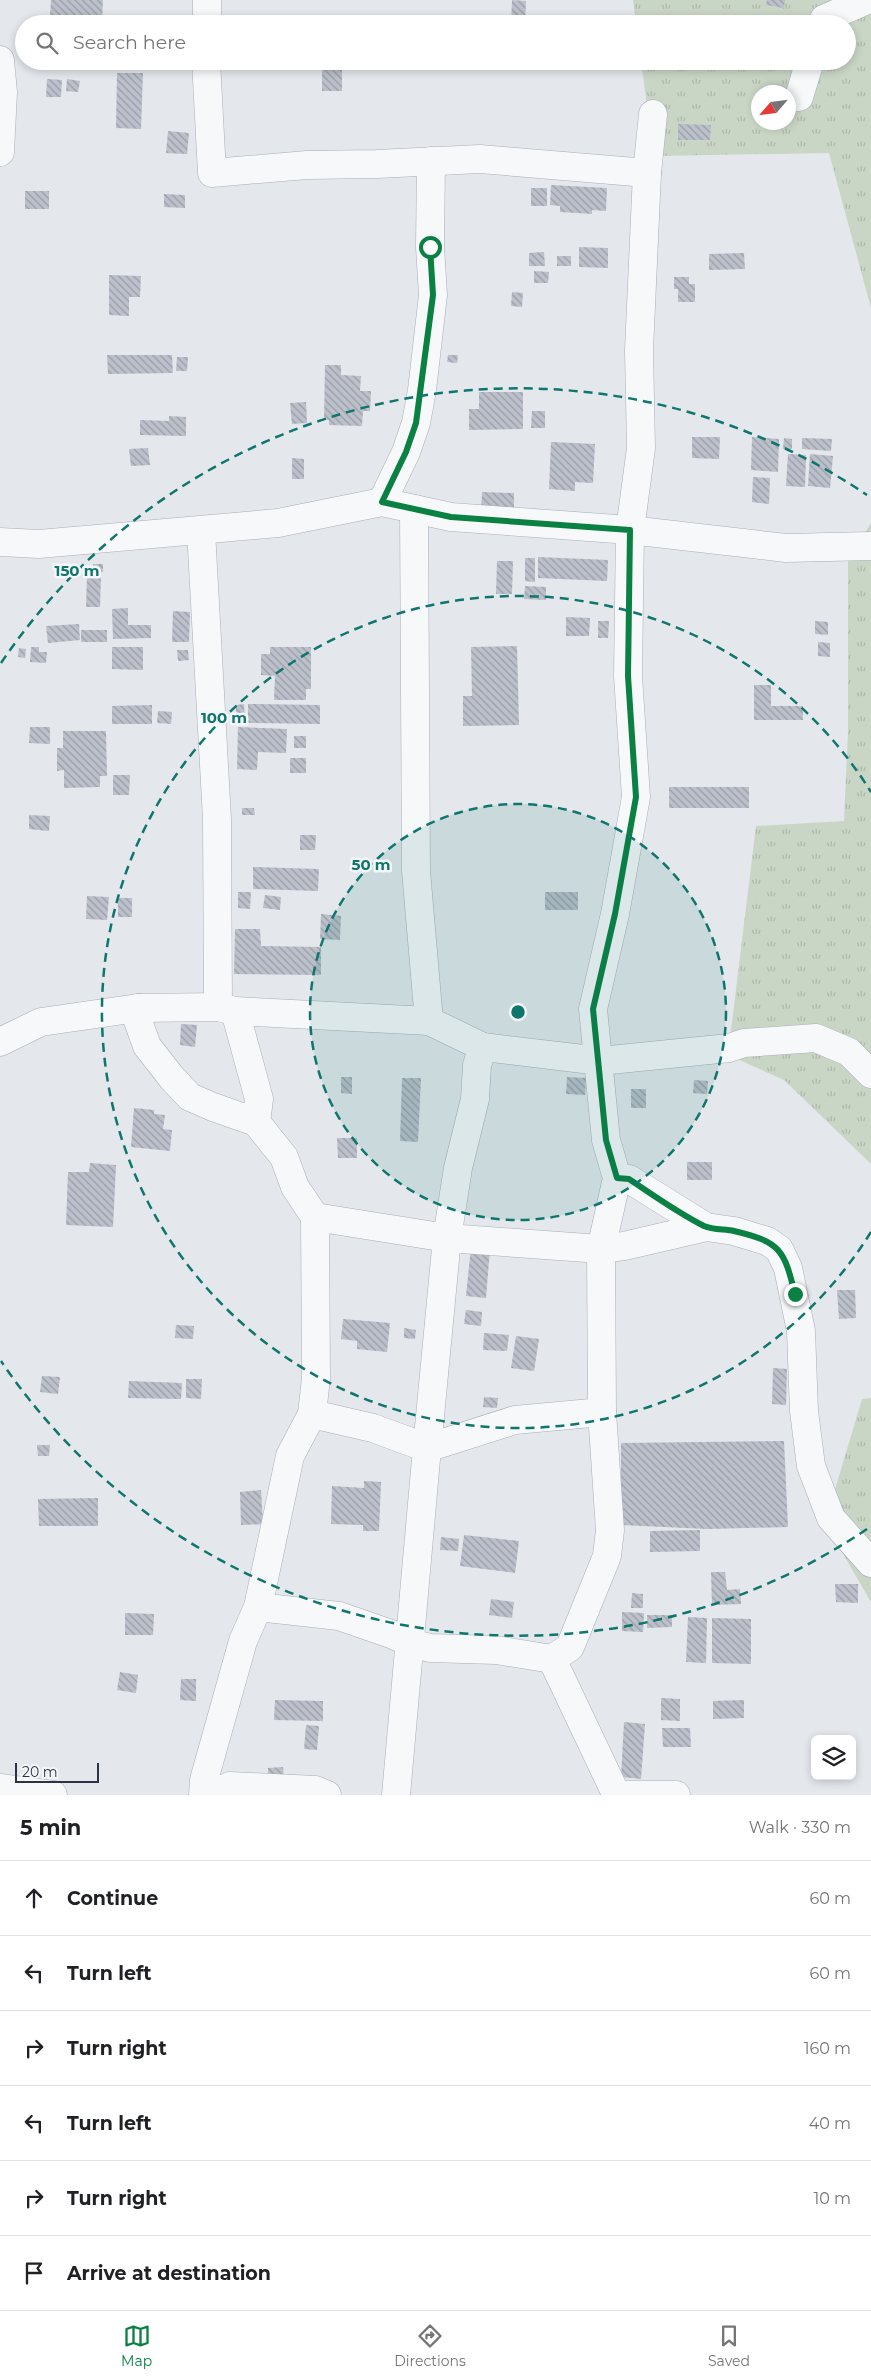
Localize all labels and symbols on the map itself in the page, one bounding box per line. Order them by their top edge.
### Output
north arrow [751,85,796,130]
route start [419,236,442,259]
text: 150 m [55,561,99,580]
text: 100 m [201,708,247,727]
text: 50 m [351,855,391,874]
centre of rings [509,1003,527,1021]
route end [784,1283,807,1306]
scale bar [15,1760,99,1783]

